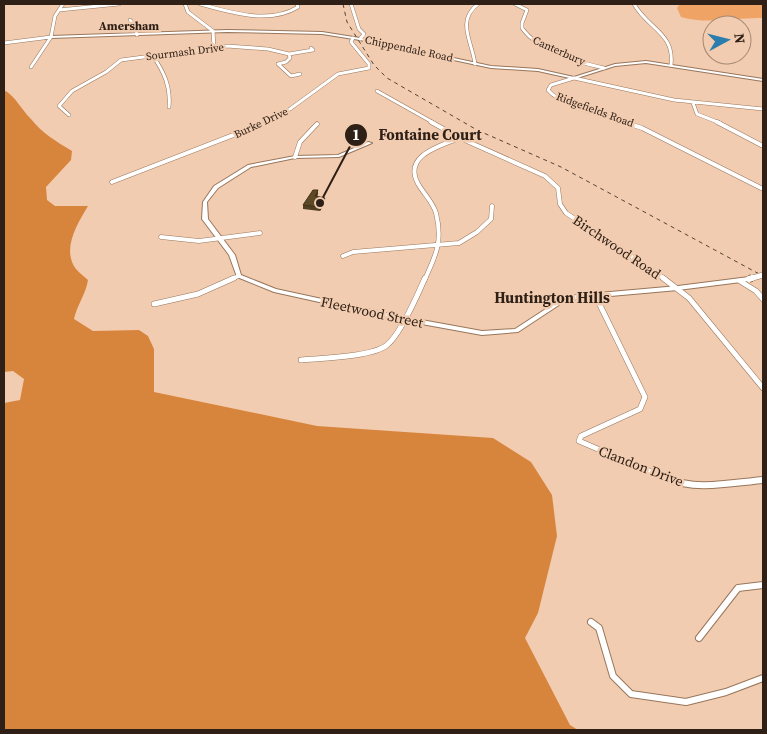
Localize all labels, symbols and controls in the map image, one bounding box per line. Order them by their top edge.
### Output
north arrow [702,15,752,65]
district label: Amersham [99,18,159,34]
street label: Chippendale Road [364,32,455,66]
text: N [729,32,750,45]
street label: Canterbury [530,33,588,69]
street label: Sourmash Drive [145,40,225,64]
street label: Ridgefields Road [554,89,637,131]
street label: Burke Drive [231,104,291,142]
callout: Fontaine Court [344,120,492,150]
text: 1 [352,124,360,145]
text: Fontaine Court [378,124,482,145]
street label: Birchwood Road [569,210,665,284]
district label: Huntington Hills [494,287,610,308]
street label: Fleetwood Street [319,291,426,333]
street label: Clandon Drive [596,441,686,491]

